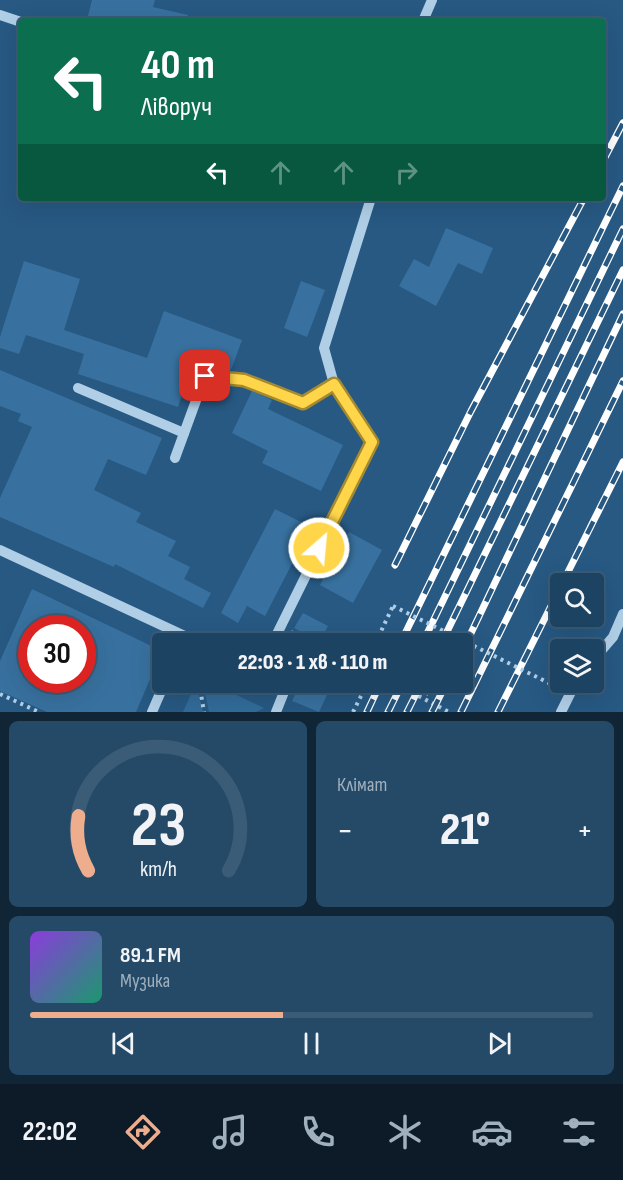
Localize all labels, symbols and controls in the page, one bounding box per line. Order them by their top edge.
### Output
text: 40 m [141,40,215,91]
icon: left [42,42,120,120]
text: Ліворуч [141,91,212,123]
icon: left [201,156,234,189]
icon: ahead [264,156,297,189]
icon: ahead [327,156,360,189]
icon: right [390,156,423,189]
pin [179,350,230,401]
icon: arrive [188,359,221,392]
position arrow [287,516,351,580]
map controls [550,573,604,693]
button: search [550,573,604,627]
speed limit sign: 30 [18,615,96,693]
button: layers [550,639,604,693]
text: 22:03 · 1 хв · 110 m [238,649,387,676]
text: Клімат [337,773,387,797]
text: 23 [130,789,186,864]
text: 21° [440,803,490,858]
text: − [337,811,353,851]
text: + [577,811,593,851]
text: km/h [139,857,177,882]
text: 89.1 FM [120,942,181,969]
text: Музика [120,969,170,993]
icon: previous [107,1027,140,1060]
icon: pause [295,1027,328,1060]
icon: next [483,1027,516,1060]
icon: directions [122,1111,164,1153]
icon: music [209,1111,251,1153]
icon: phone [297,1111,339,1153]
icon: climate [384,1111,426,1153]
icon: car [471,1111,513,1153]
icon: filters [558,1111,600,1153]
text: 22:02 [23,1116,77,1148]

